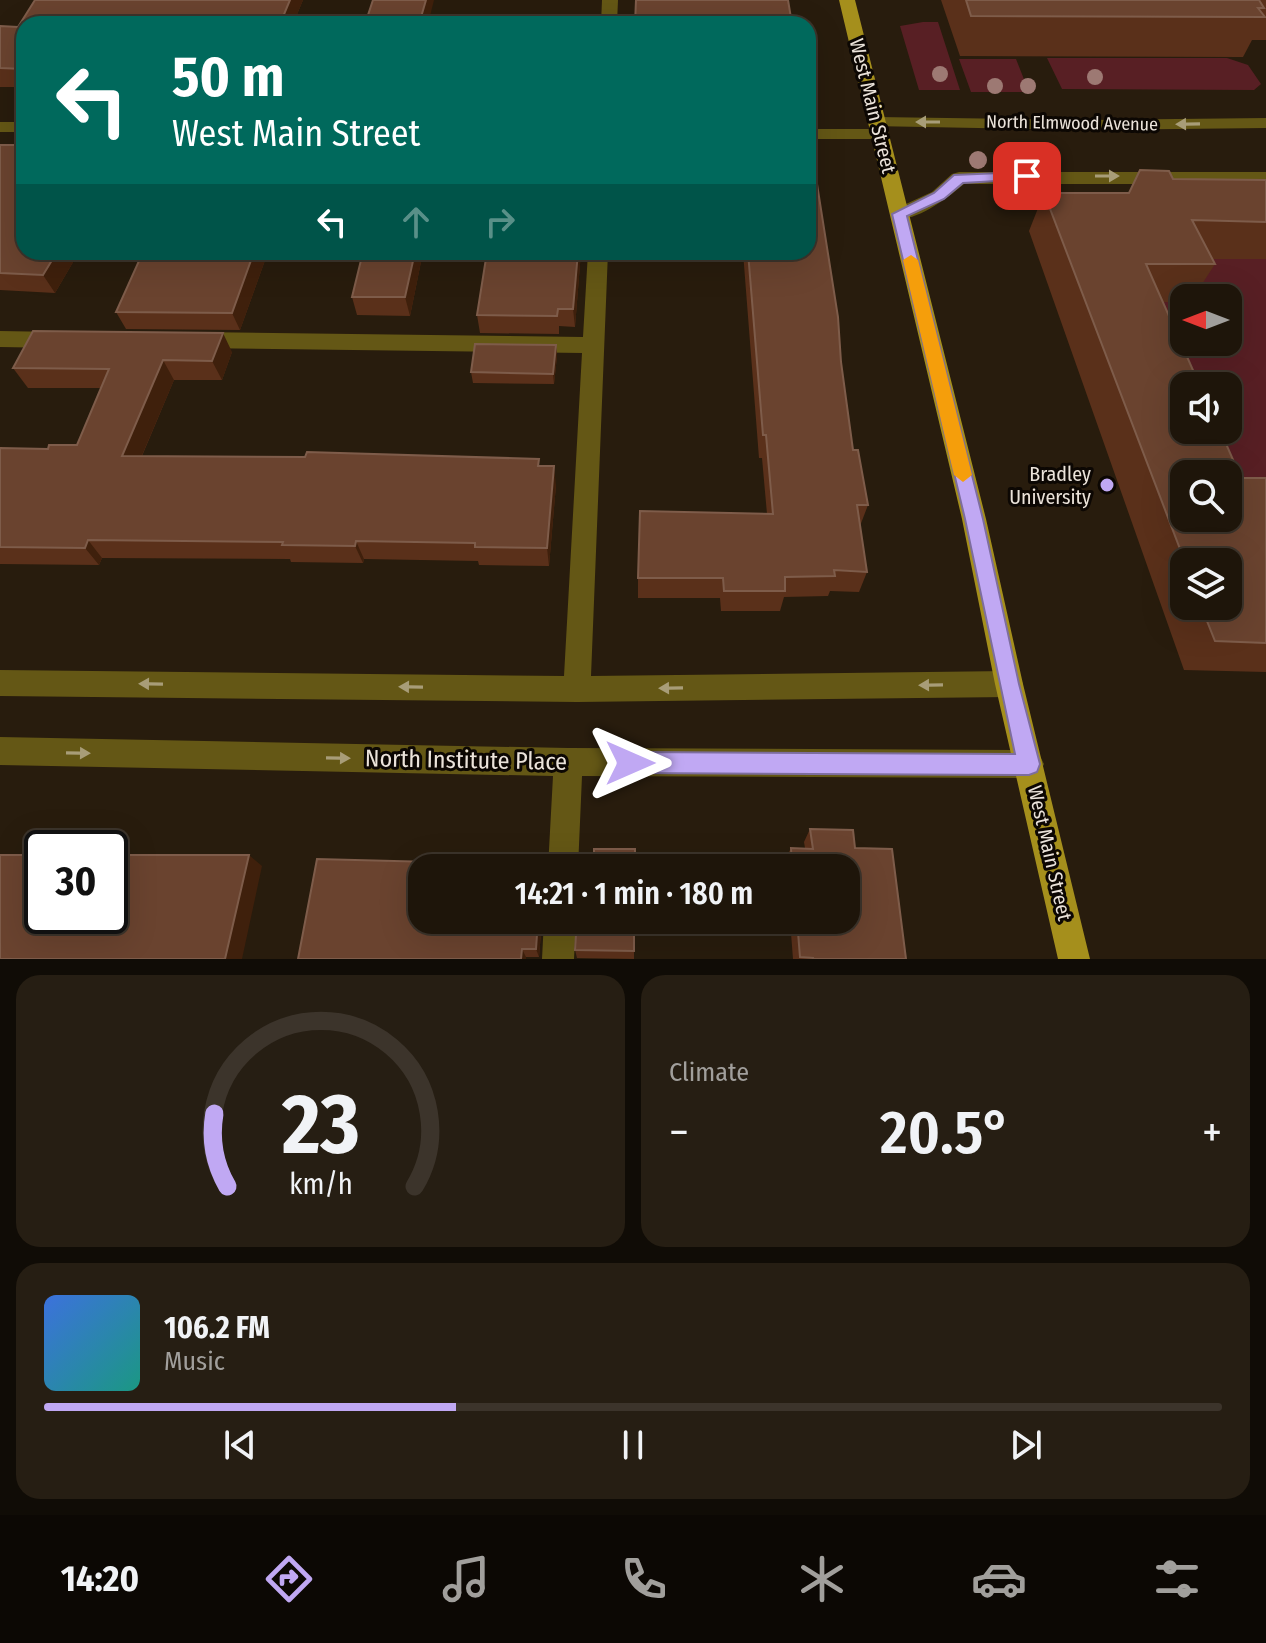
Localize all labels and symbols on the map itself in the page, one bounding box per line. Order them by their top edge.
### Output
street label: West Main Street [845,36,901,176]
street label: North Elmwood Avenue [986,111,1158,135]
one-way arrow [915,116,940,128]
one-way arrow [1175,118,1200,130]
pin [993,142,1061,210]
one-way arrow [1095,170,1120,182]
north arrow [1170,284,1242,356]
place label: Bradley University [1009,462,1091,509]
marker: Bradley University [1098,476,1116,494]
one-way arrow [138,678,163,691]
one-way arrow [918,679,943,691]
one-way arrow [398,681,423,693]
one-way arrow [658,682,683,694]
position arrow [588,721,672,805]
street label: North Institute Place [365,744,567,776]
one-way arrow [66,746,91,759]
one-way arrow [326,752,351,764]
street label: West Main Street [1023,783,1077,923]
speed limit sign: 30 [24,830,128,934]

